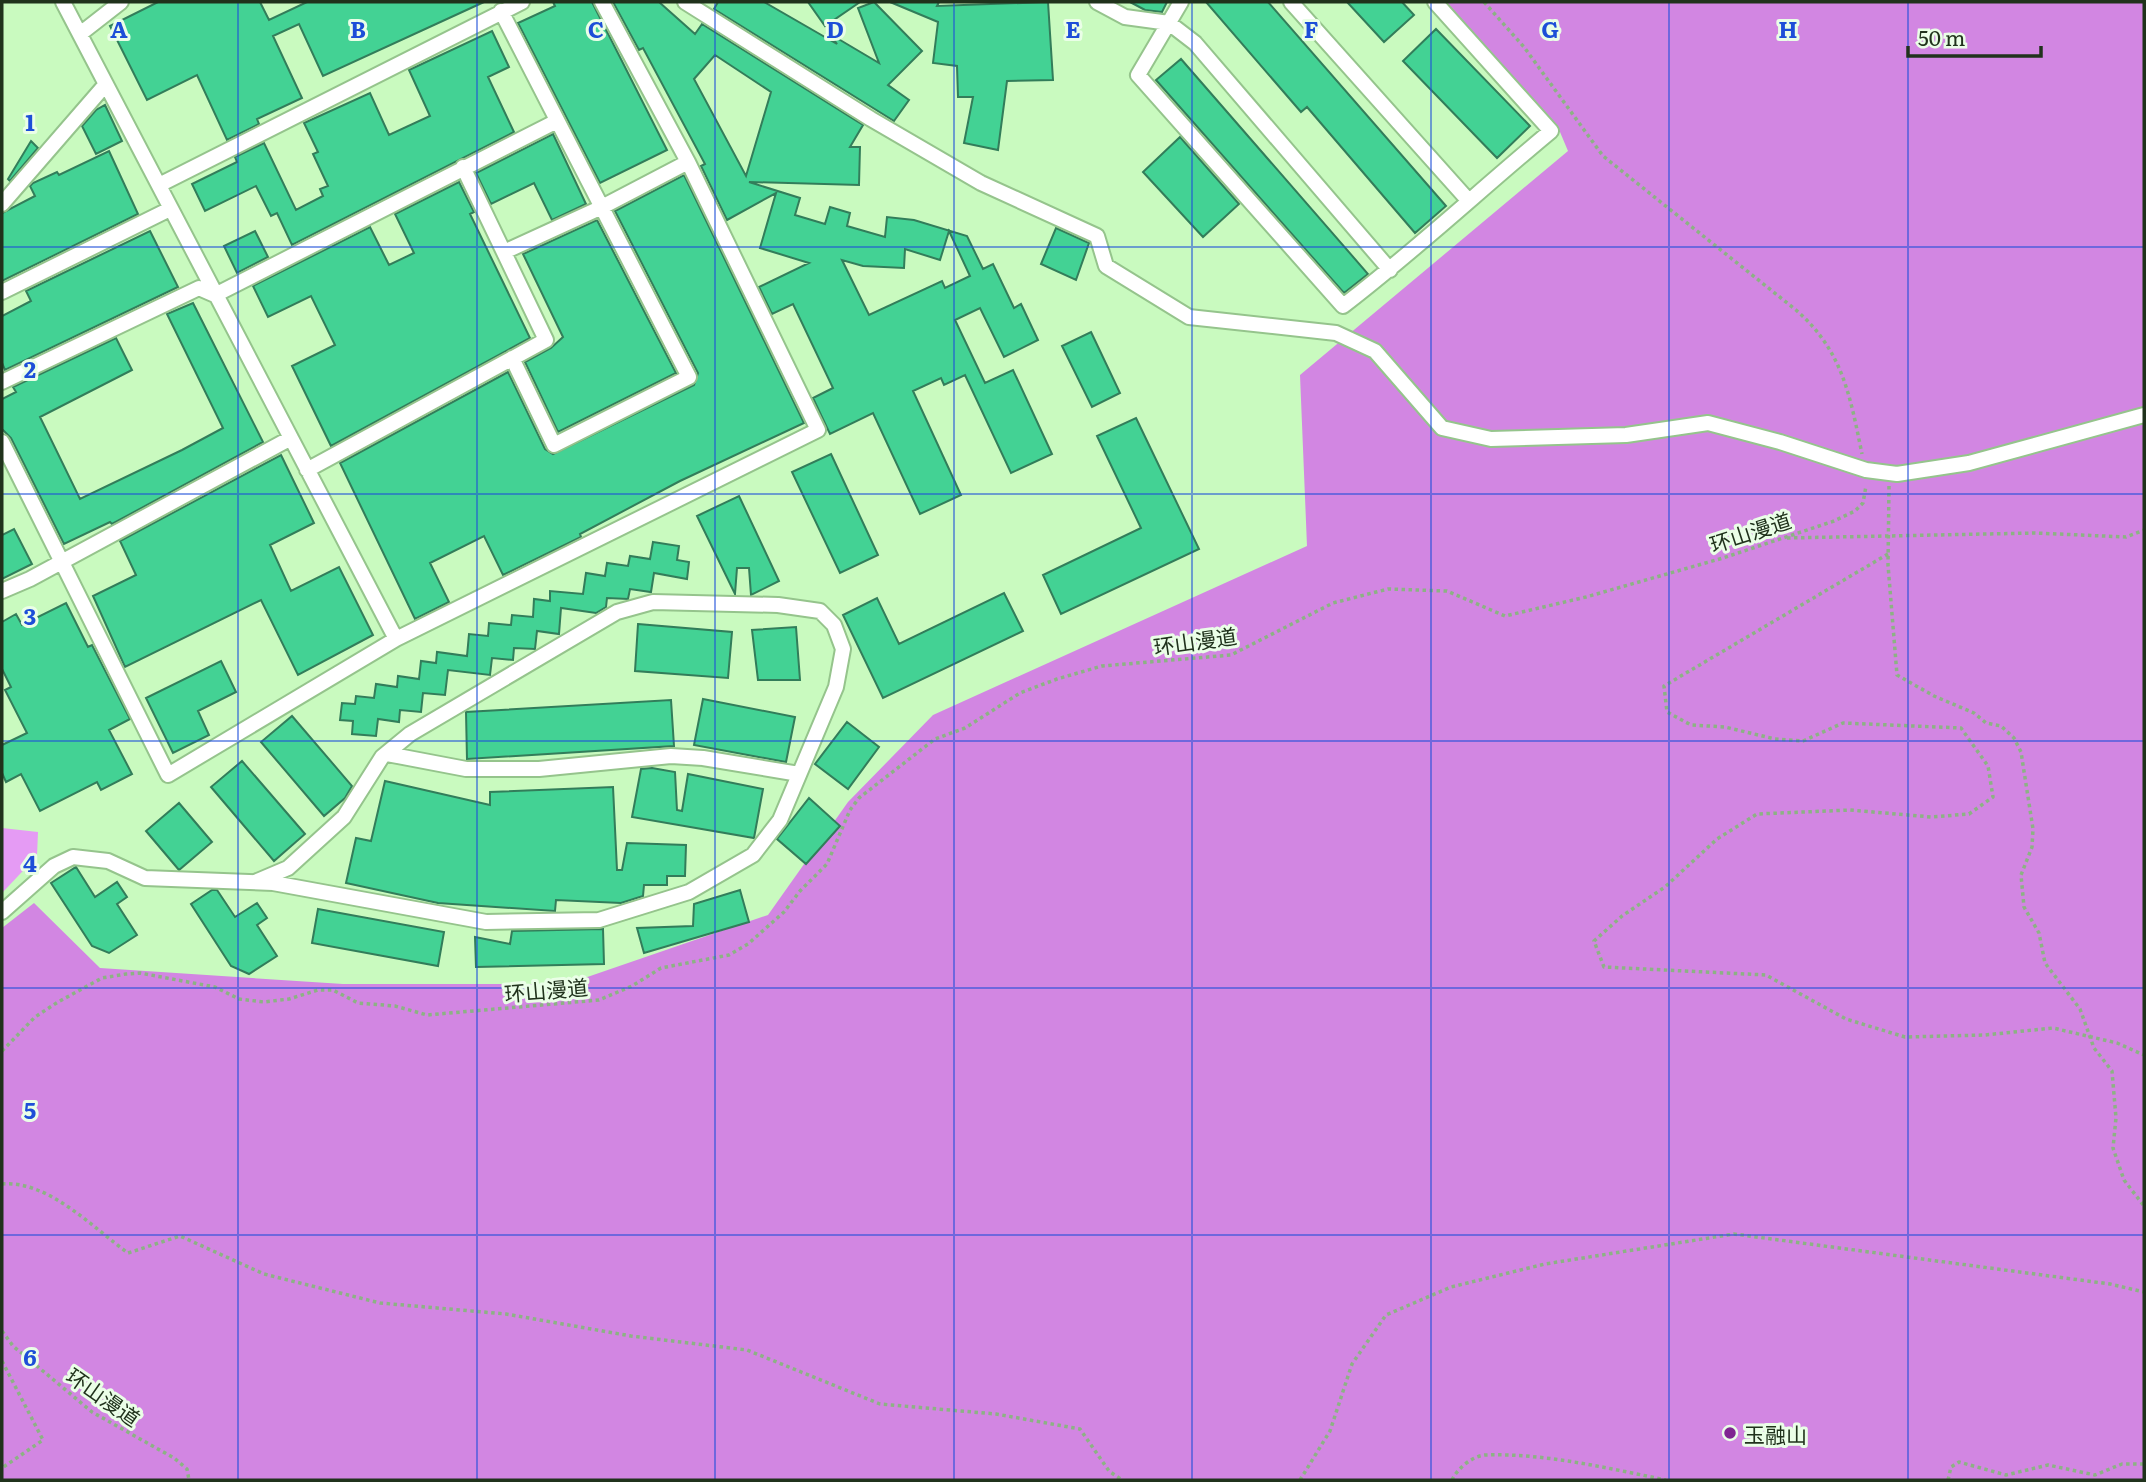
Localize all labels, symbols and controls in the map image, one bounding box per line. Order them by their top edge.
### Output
text: A [110,11,128,45]
text: B [350,11,366,45]
text: C [588,11,604,45]
text: D [826,11,844,45]
text: E [1065,11,1081,45]
text: F [1304,11,1319,45]
text: G [1541,11,1559,45]
text: H [1778,11,1798,45]
scale bar [1908,14,2041,58]
text: 50 m [1918,21,1965,52]
text: 1 [25,104,35,138]
text: 2 [24,351,36,385]
street label: 环山漫道 [1705,503,1795,559]
text: 3 [24,598,36,632]
street label: 环山漫道 [1151,619,1239,661]
text: 4 [23,845,37,879]
street label: 环山漫道 [503,970,589,1008]
text: 5 [24,1092,36,1126]
text: 6 [23,1339,37,1373]
street label: 环山漫道 [61,1359,147,1433]
place label: 玉融山 [1744,1418,1807,1449]
marker: 玉融山 [1722,1425,1738,1441]

